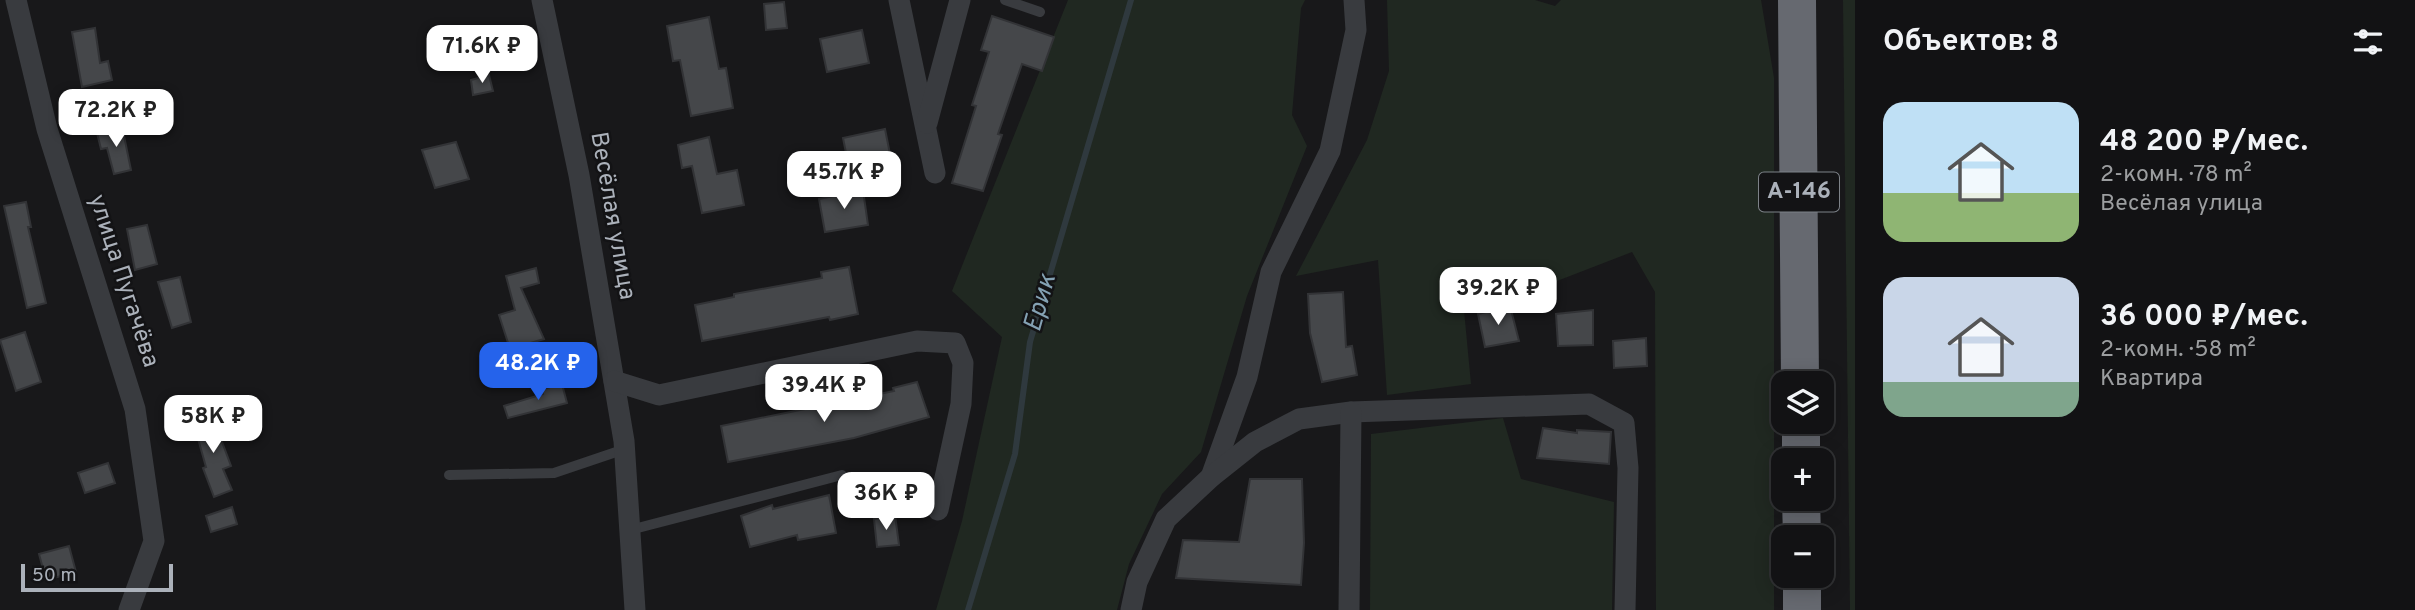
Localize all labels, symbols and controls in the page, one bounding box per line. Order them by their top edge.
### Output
icon: filters [2349,23,2387,61]
text: Объектов: 8 [1883,24,2059,61]
pin: 71.6K ₽ [417,25,547,85]
text: 71.6K ₽ [443,33,521,62]
pin: 72.2K ₽ [51,90,181,149]
text: 72.2K ₽ [75,97,157,126]
text: 48 200 ₽/мес. [2100,124,2308,161]
street label: Весёлая улица [582,130,642,302]
icon: home [1939,130,2023,214]
pin: 45.7K ₽ [779,152,909,211]
text: 45.7K ₽ [803,159,885,188]
text: 2-комн. · 78 m² [2100,161,2252,190]
road number: А-146 [1759,172,1839,211]
text: Весёлая улица [2100,190,2263,219]
street label: улица Пугачёва [81,191,165,371]
pin: 39.2K ₽ [1433,268,1563,327]
water label: Ерик [1017,269,1065,336]
text: 39.2K ₽ [1456,275,1540,304]
text: 36 000 ₽/мес. [2100,299,2308,336]
icon: home [1939,305,2023,389]
text: 2-комн. · 58 m² [2100,336,2256,365]
pin: 48.2K ₽ [473,342,603,402]
text: 48.2K ₽ [495,350,581,379]
pin: 39.4K ₽ [759,364,889,424]
text: Квартира [2100,365,2203,394]
map controls [1771,371,1834,588]
button: layers [1771,371,1834,434]
text: 39.4K ₽ [781,372,867,401]
pin: 58K ₽ [164,396,262,455]
text: 58K ₽ [180,403,246,432]
button: + [1771,448,1834,511]
pin: 36K ₽ [837,472,935,532]
text: 36K ₽ [853,480,919,509]
button: − [1771,525,1834,588]
scale bar [21,561,173,593]
text: 50 m [32,564,77,588]

